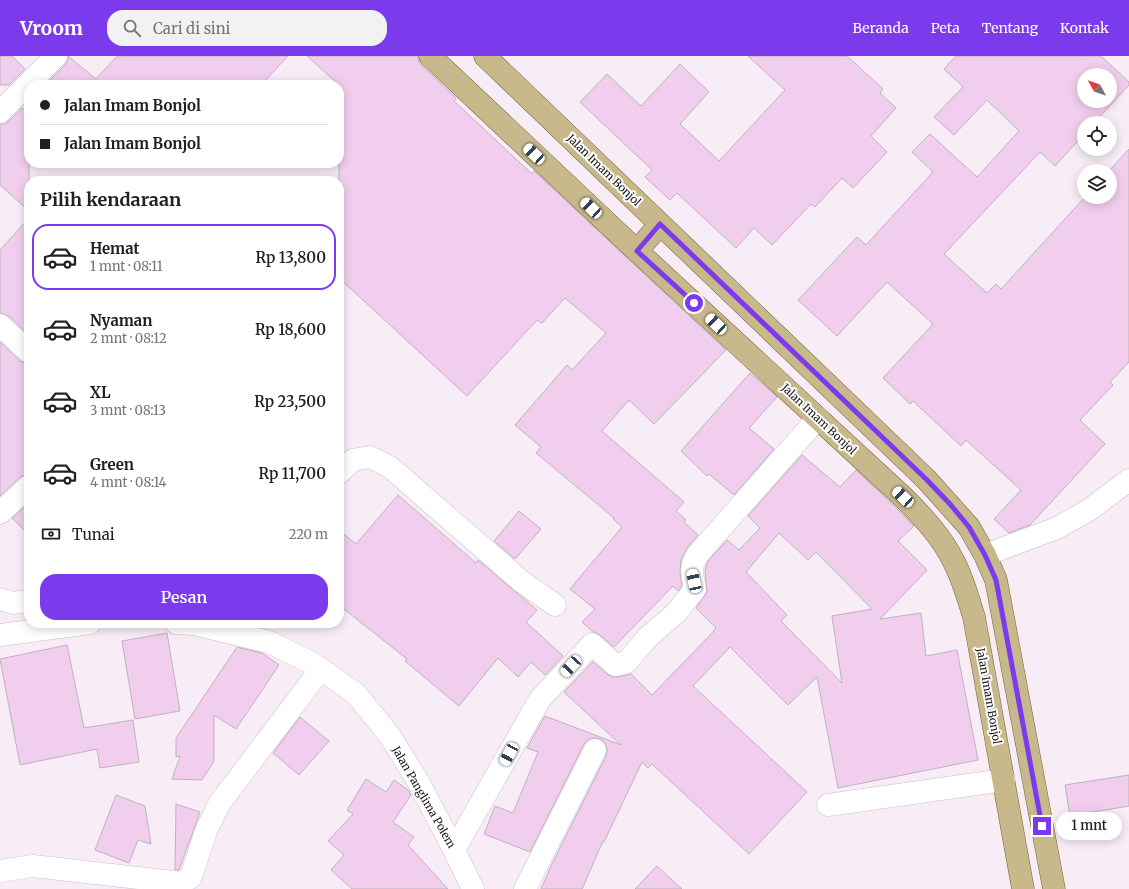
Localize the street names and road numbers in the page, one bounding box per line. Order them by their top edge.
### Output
street label: Jalan Imam Bonjol [563,130,644,209]
street label: Jalan Imam Bonjol [778,380,860,458]
street label: Jalan Imam Bonjol [973,646,1004,746]
street label: Jalan Panglima Polem [389,743,459,850]

